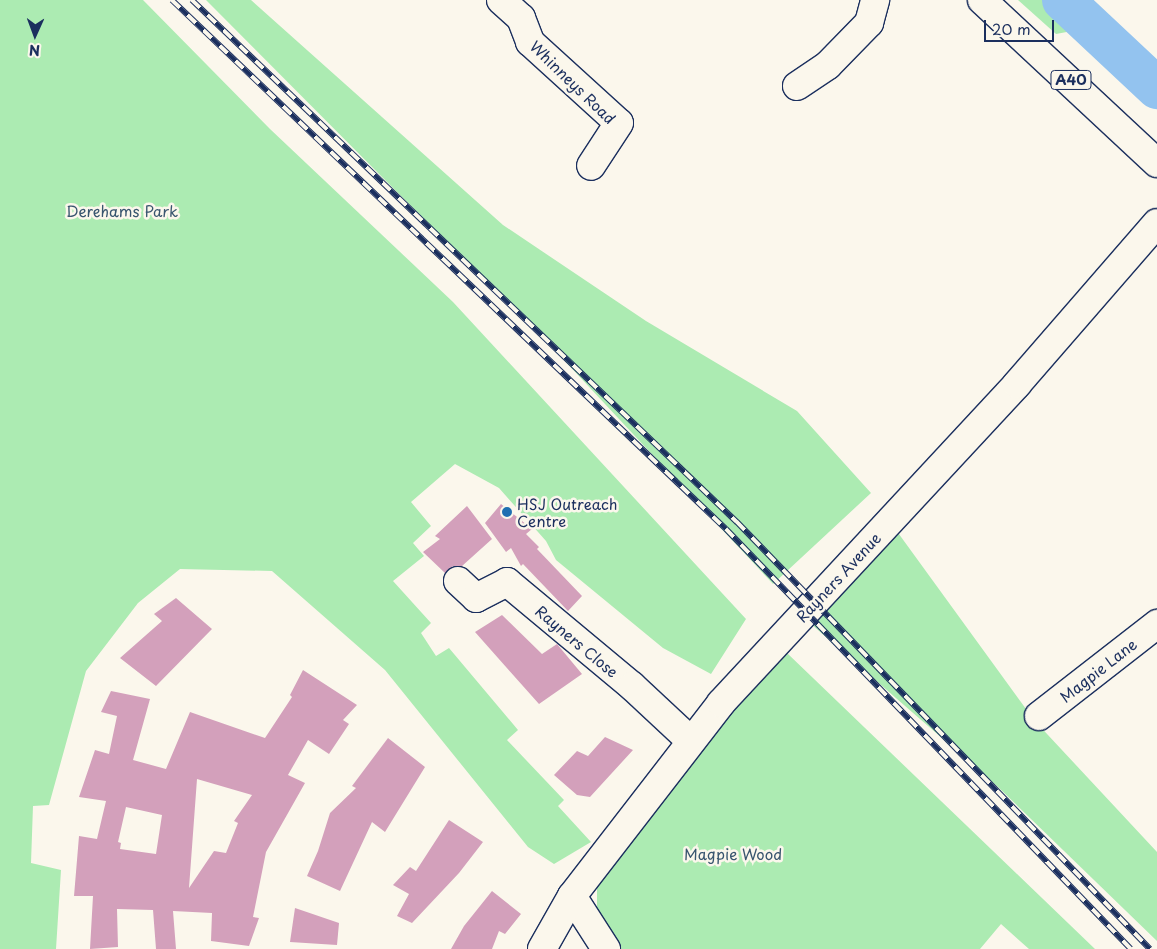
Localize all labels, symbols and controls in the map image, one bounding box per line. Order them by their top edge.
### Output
north arrow [10,10,60,60]
scale bar [987,10,1057,42]
text: 20 m [992,17,1031,40]
street label: Whinneys Road [527,37,619,127]
text: N [29,40,40,61]
road number: A40 [1050,68,1092,92]
park label: Derehams Park [66,202,178,220]
place label: HSJ Outreach Centre [517,494,618,529]
marker: HSJ Outreach Centre [501,506,513,518]
street label: Rayners Avenue [792,529,884,625]
street label: Rayners Close [532,601,622,681]
street label: Magpie Lane [1056,634,1140,706]
park label: Magpie Wood [684,845,782,863]

